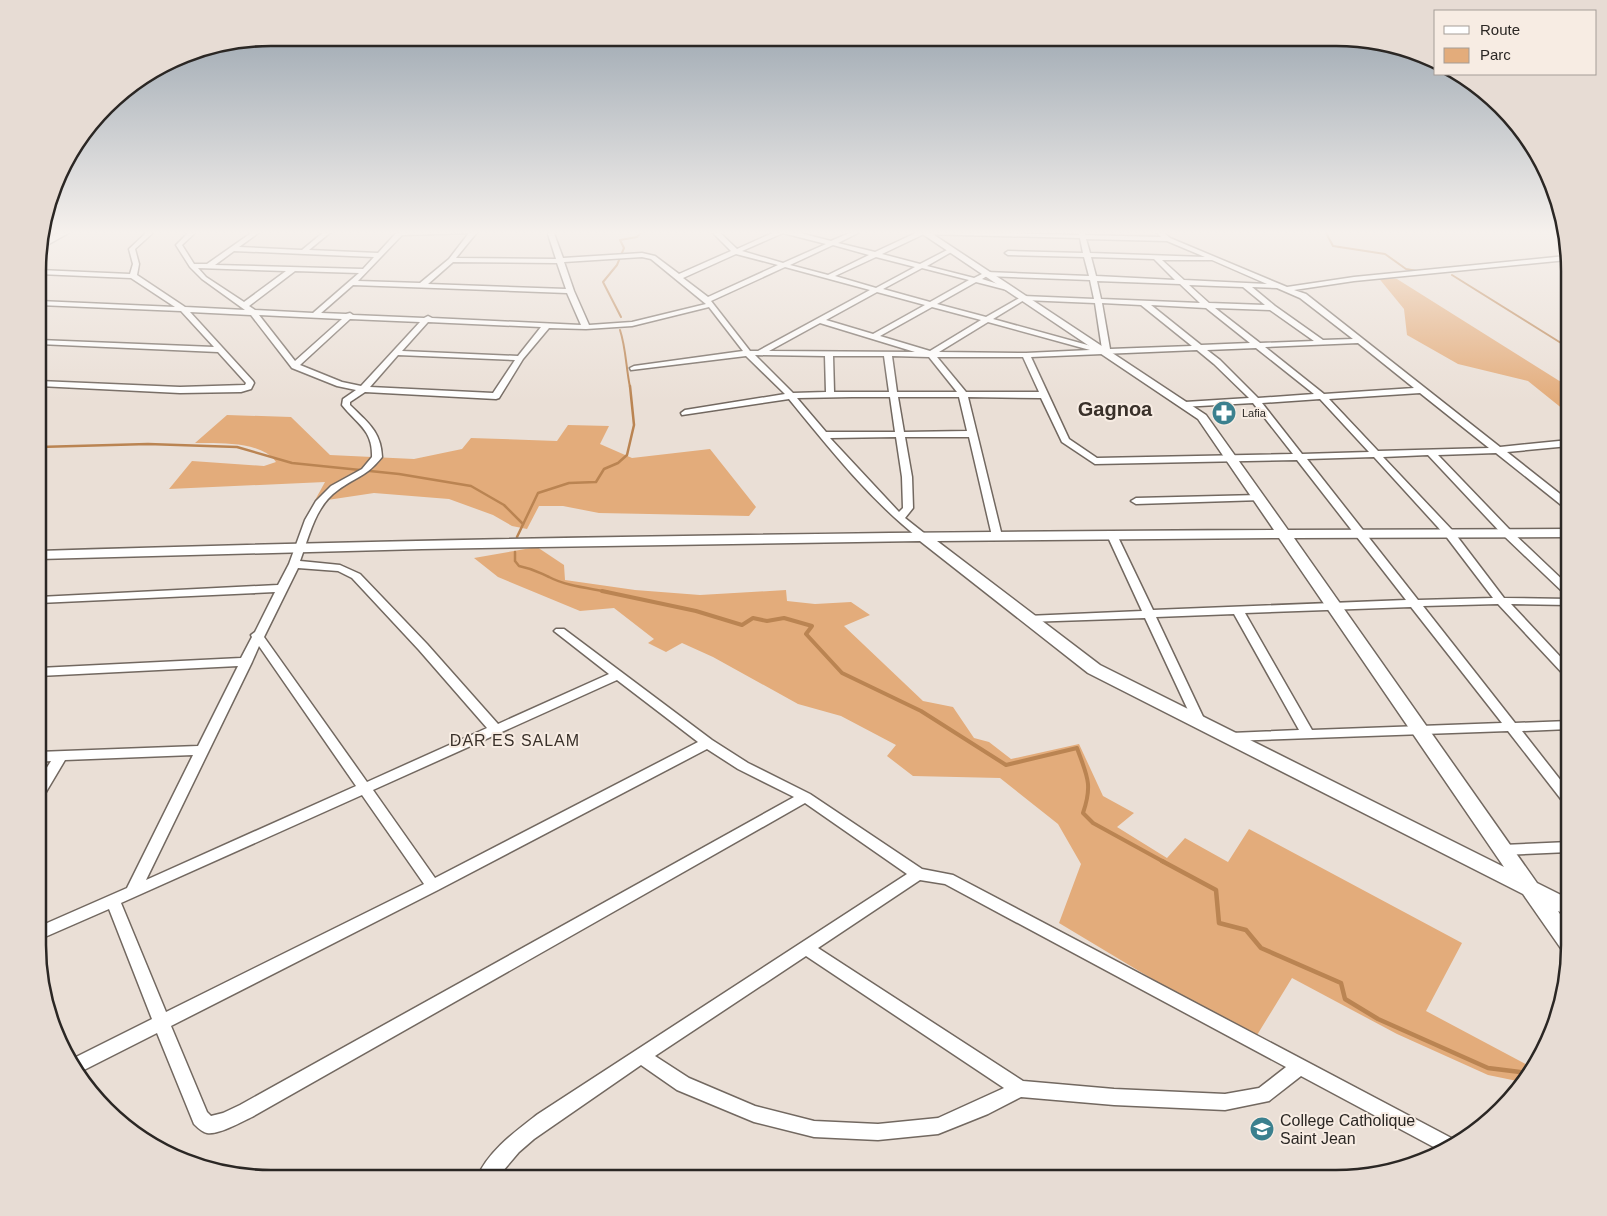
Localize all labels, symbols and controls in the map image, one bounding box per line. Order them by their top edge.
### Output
legend [1434,10,1597,75]
text: Route [1480,21,1520,38]
text: Parc [1480,46,1511,63]
district label: Gagnoa [1078,398,1153,420]
pharmacy icon: Lafia [1211,400,1237,426]
place label: Lafia [1242,407,1267,419]
district label: DAR ES SALAM [450,732,580,749]
place label: College Catholique Saint Jean [1280,1112,1415,1147]
school or university icon: College Catholique Saint Jean [1249,1116,1275,1142]

